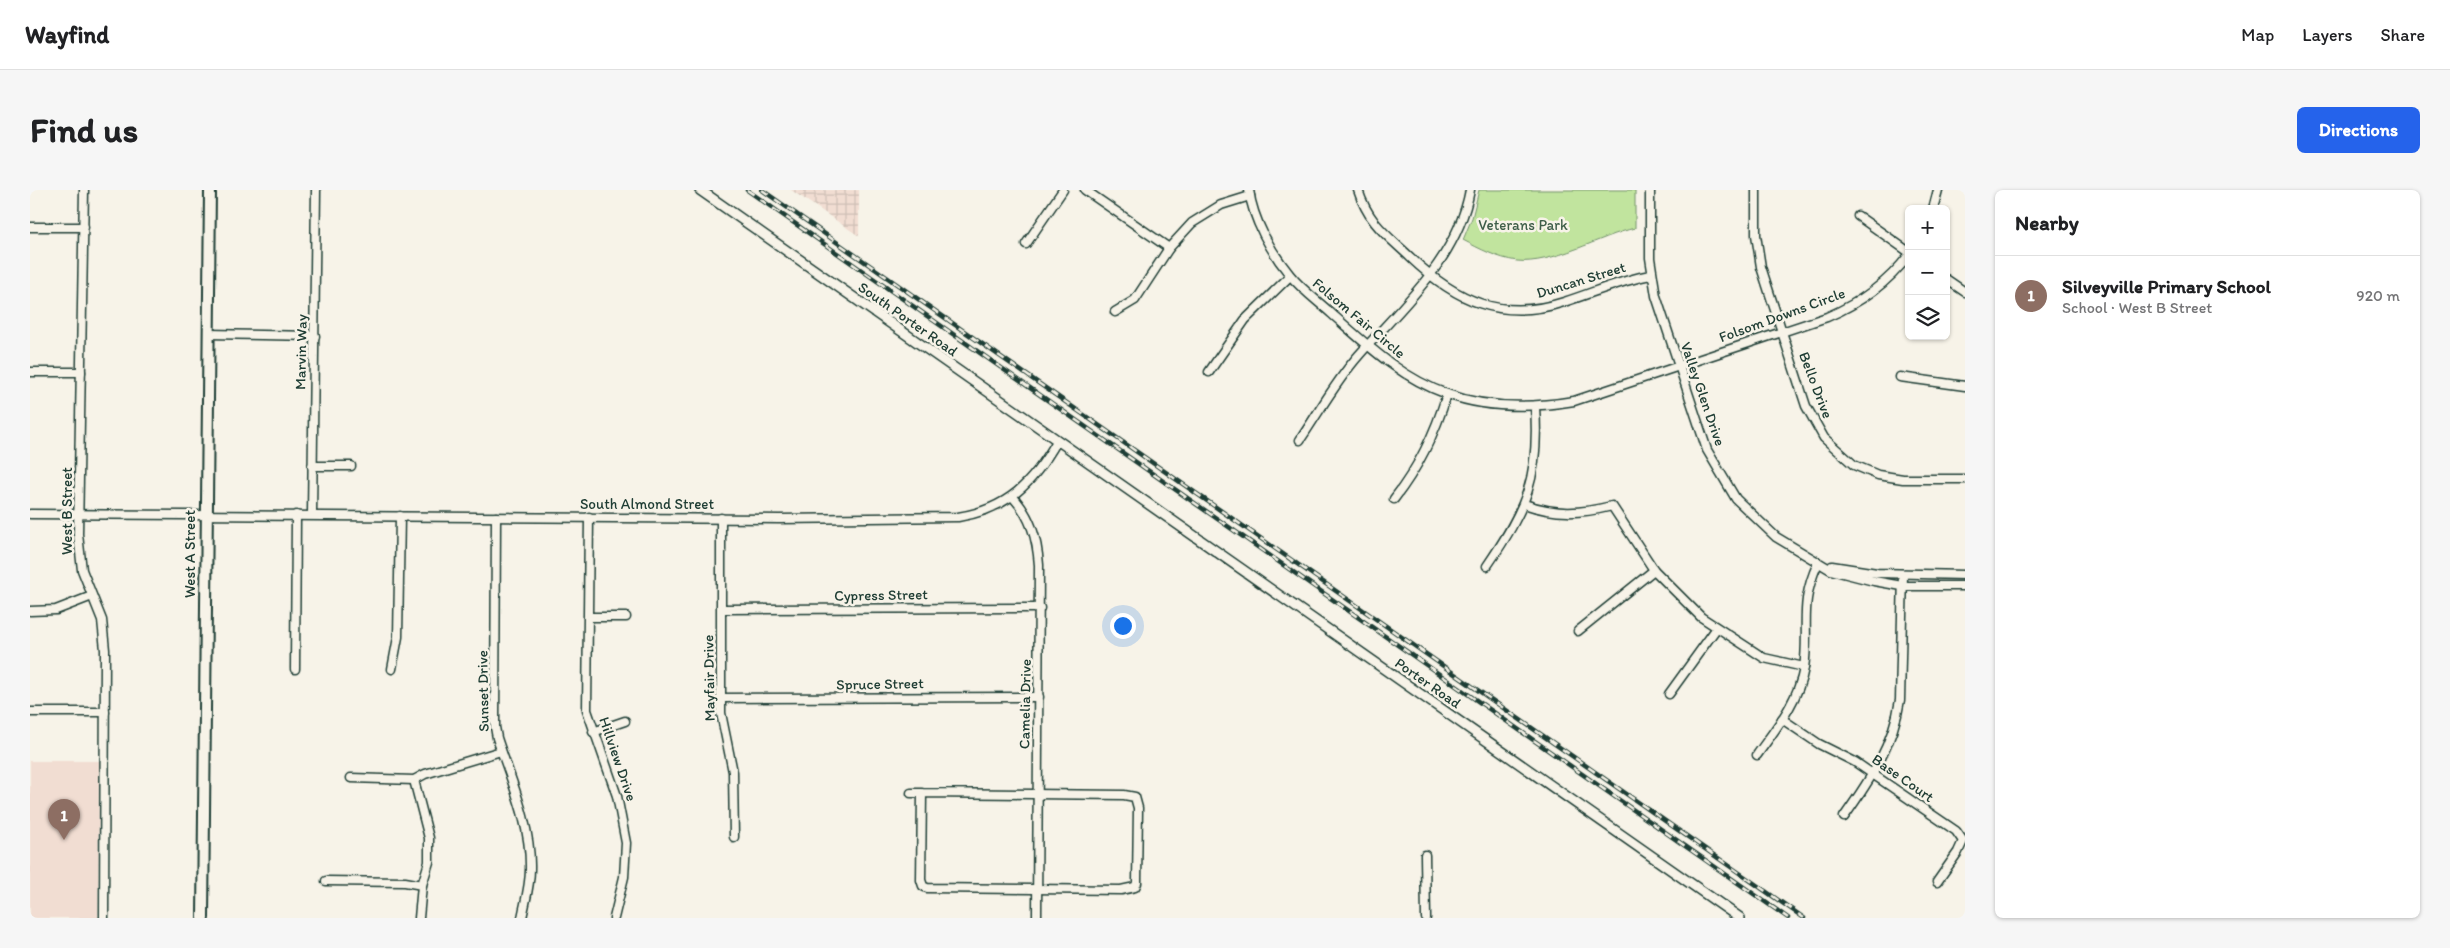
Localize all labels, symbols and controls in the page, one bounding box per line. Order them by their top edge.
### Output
text: Wayfind [25,20,109,49]
text: Map [2241,24,2274,46]
text: Layers [2302,24,2352,46]
text: Share [2380,24,2425,46]
button: Directions [2297,107,2420,153]
text: Find us [30,109,138,151]
map controls [1905,205,1950,340]
button: + [1905,205,1950,250]
text: Nearby [2015,210,2079,235]
park label: Veterans Park [1478,216,1568,234]
button: − [1905,250,1950,295]
street label: Duncan Street [1534,258,1628,302]
street label: Folsom Fair Circle [1309,274,1409,362]
text: Silveyville Primary School [2062,275,2271,298]
street label: South Porter Road [855,278,961,360]
street label: Folsom Downs Circle [1716,284,1848,346]
text: 1 [2027,286,2035,305]
text: 920 m [2356,286,2400,305]
button: layers [1905,295,1950,340]
text: School · West B Street [2062,298,2212,317]
street label: Marvin Way [291,314,311,390]
street label: Valley Glen Drive [1677,340,1729,448]
street label: Bello Drive [1795,349,1837,421]
street label: West B Street [58,467,76,555]
street label: South Almond Street [580,495,714,513]
street label: West A Street [181,510,199,598]
street label: Cypress Street [834,585,928,605]
your location [1110,613,1136,639]
street label: Mayfair Drive [699,635,719,721]
street label: Sunset Drive [473,650,493,732]
street label: Porter Road [1391,654,1465,713]
street label: Camelia Drive [1015,659,1035,749]
street label: Spruce Street [836,674,924,694]
street label: Hillview Drive [595,715,641,803]
street label: Base Court [1869,750,1938,806]
pin: 1 [48,799,80,840]

